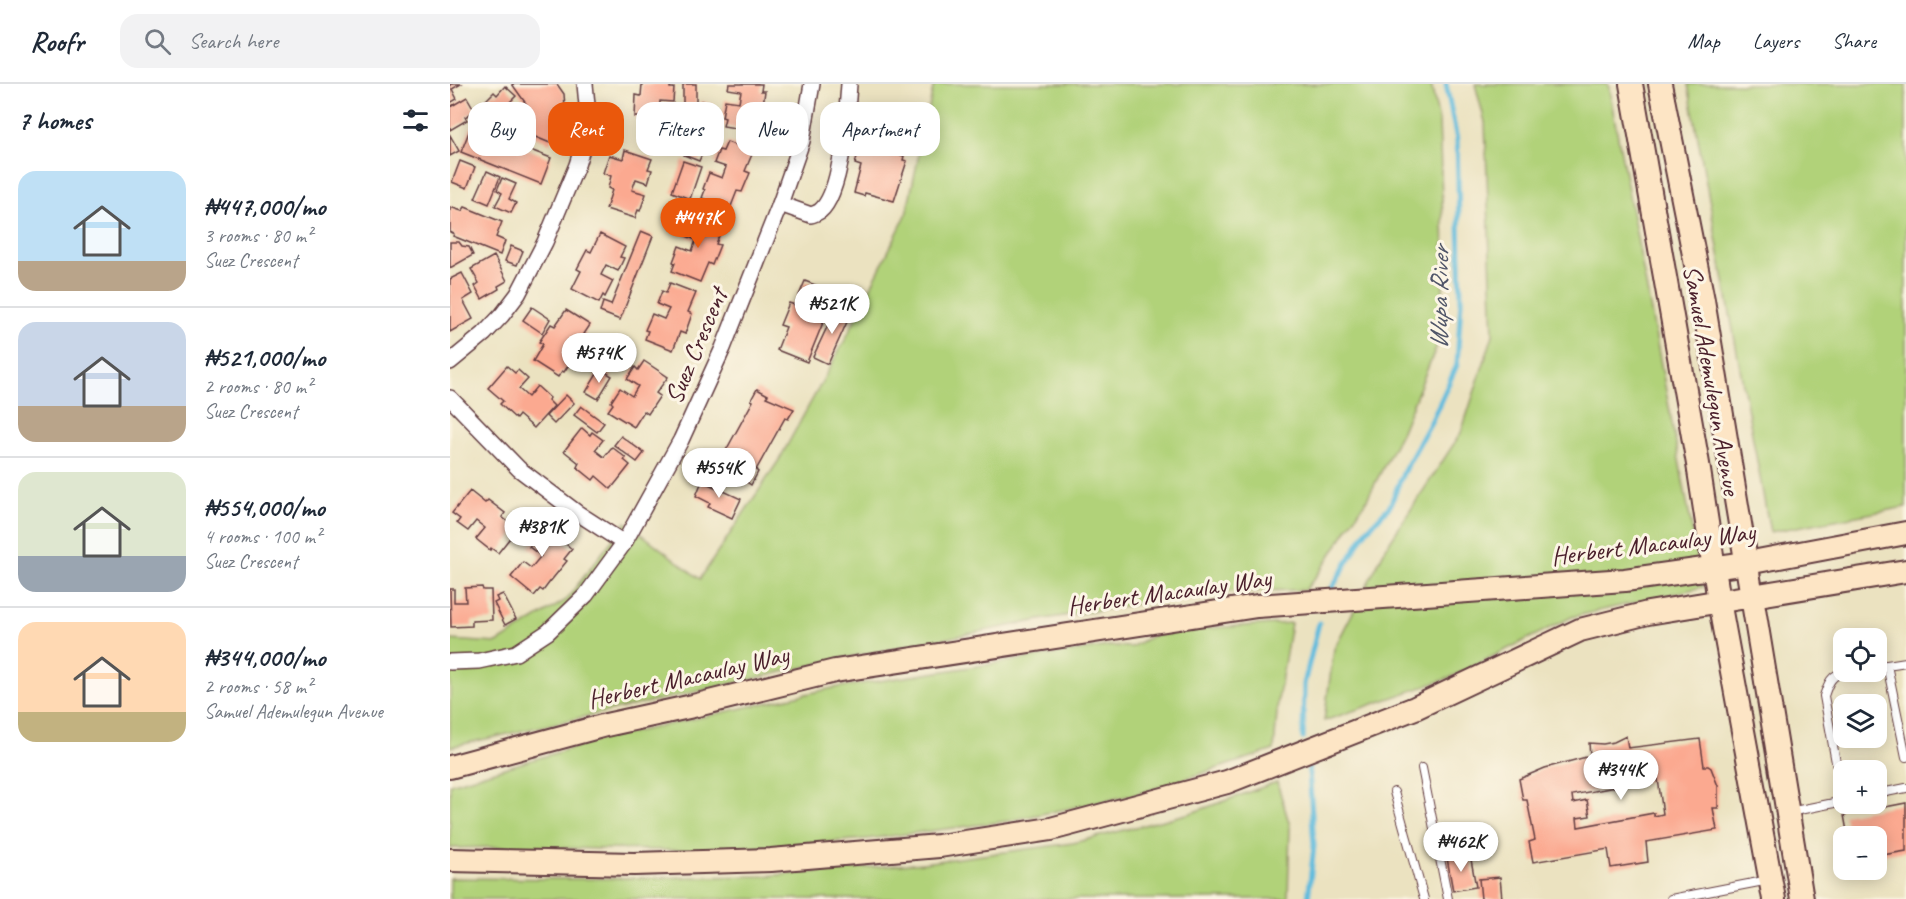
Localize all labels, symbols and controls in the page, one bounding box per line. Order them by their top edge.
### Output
search box [120,14,540,68]
text: Roofr [30,24,84,59]
icon: search [141,25,174,58]
text: Search here [189,27,278,55]
text: Map [1687,28,1720,54]
text: Layers [1753,28,1799,54]
text: Share [1832,28,1876,54]
chip: Buy [468,102,536,156]
chip: Rent [548,102,624,156]
chip: Filters [636,102,724,156]
chip: New [736,102,808,156]
chip: Apartment [820,102,940,156]
text: 7 homes [18,104,91,137]
icon: filters [399,104,432,137]
text: ₦447,000/mo [204,190,325,223]
icon: home [66,195,138,267]
pin: ₦447K [656,198,740,249]
text: ₦447K [675,205,721,230]
text: 3 rooms · 80 m² [204,223,312,248]
water label: Wupa River [1421,242,1457,350]
text: Suez Crescent [204,248,298,273]
street label: Samuel Ademulegun Avenue [1676,263,1749,500]
street label: Suez Crescent [657,280,736,409]
pin: ₦521K [790,284,874,335]
text: ₦521K [809,291,855,316]
pin: ₦574K [557,333,641,384]
text: ₦574K [576,340,622,365]
text: ₦521,000/mo [204,341,325,374]
icon: home [66,346,138,418]
text: 2 rooms · 80 m² [204,374,312,399]
text: Suez Crescent [204,399,298,424]
pin: ₦554K [677,448,761,499]
text: ₦554K [696,455,742,480]
text: ₦554,000/mo [204,491,325,524]
icon: home [66,496,138,568]
pin: ₦381K [500,507,584,558]
text: ₦381K [518,514,566,539]
street label: Herbert Macaulay Way [1549,515,1759,573]
text: 4 rooms · 100 m² [204,524,321,549]
text: Suez Crescent [204,549,298,574]
street label: Herbert Macaulay Way [1065,561,1275,623]
map controls [1833,628,1887,880]
button: locate [1833,628,1887,682]
street label: Herbert Macaulay Way [584,637,794,716]
text: ₦344,000/mo [204,641,326,674]
icon: home [66,646,138,718]
text: 2 rooms · 58 m² [204,674,312,699]
button: layers [1833,694,1887,748]
text: Samuel Ademulegun Avenue [204,699,383,724]
pin: ₦344K [1579,750,1663,801]
text: ₦344K [1597,757,1645,782]
button: + [1833,760,1887,814]
pin: ₦462K [1419,822,1503,873]
button: − [1833,826,1887,880]
text: ₦462K [1437,829,1485,854]

